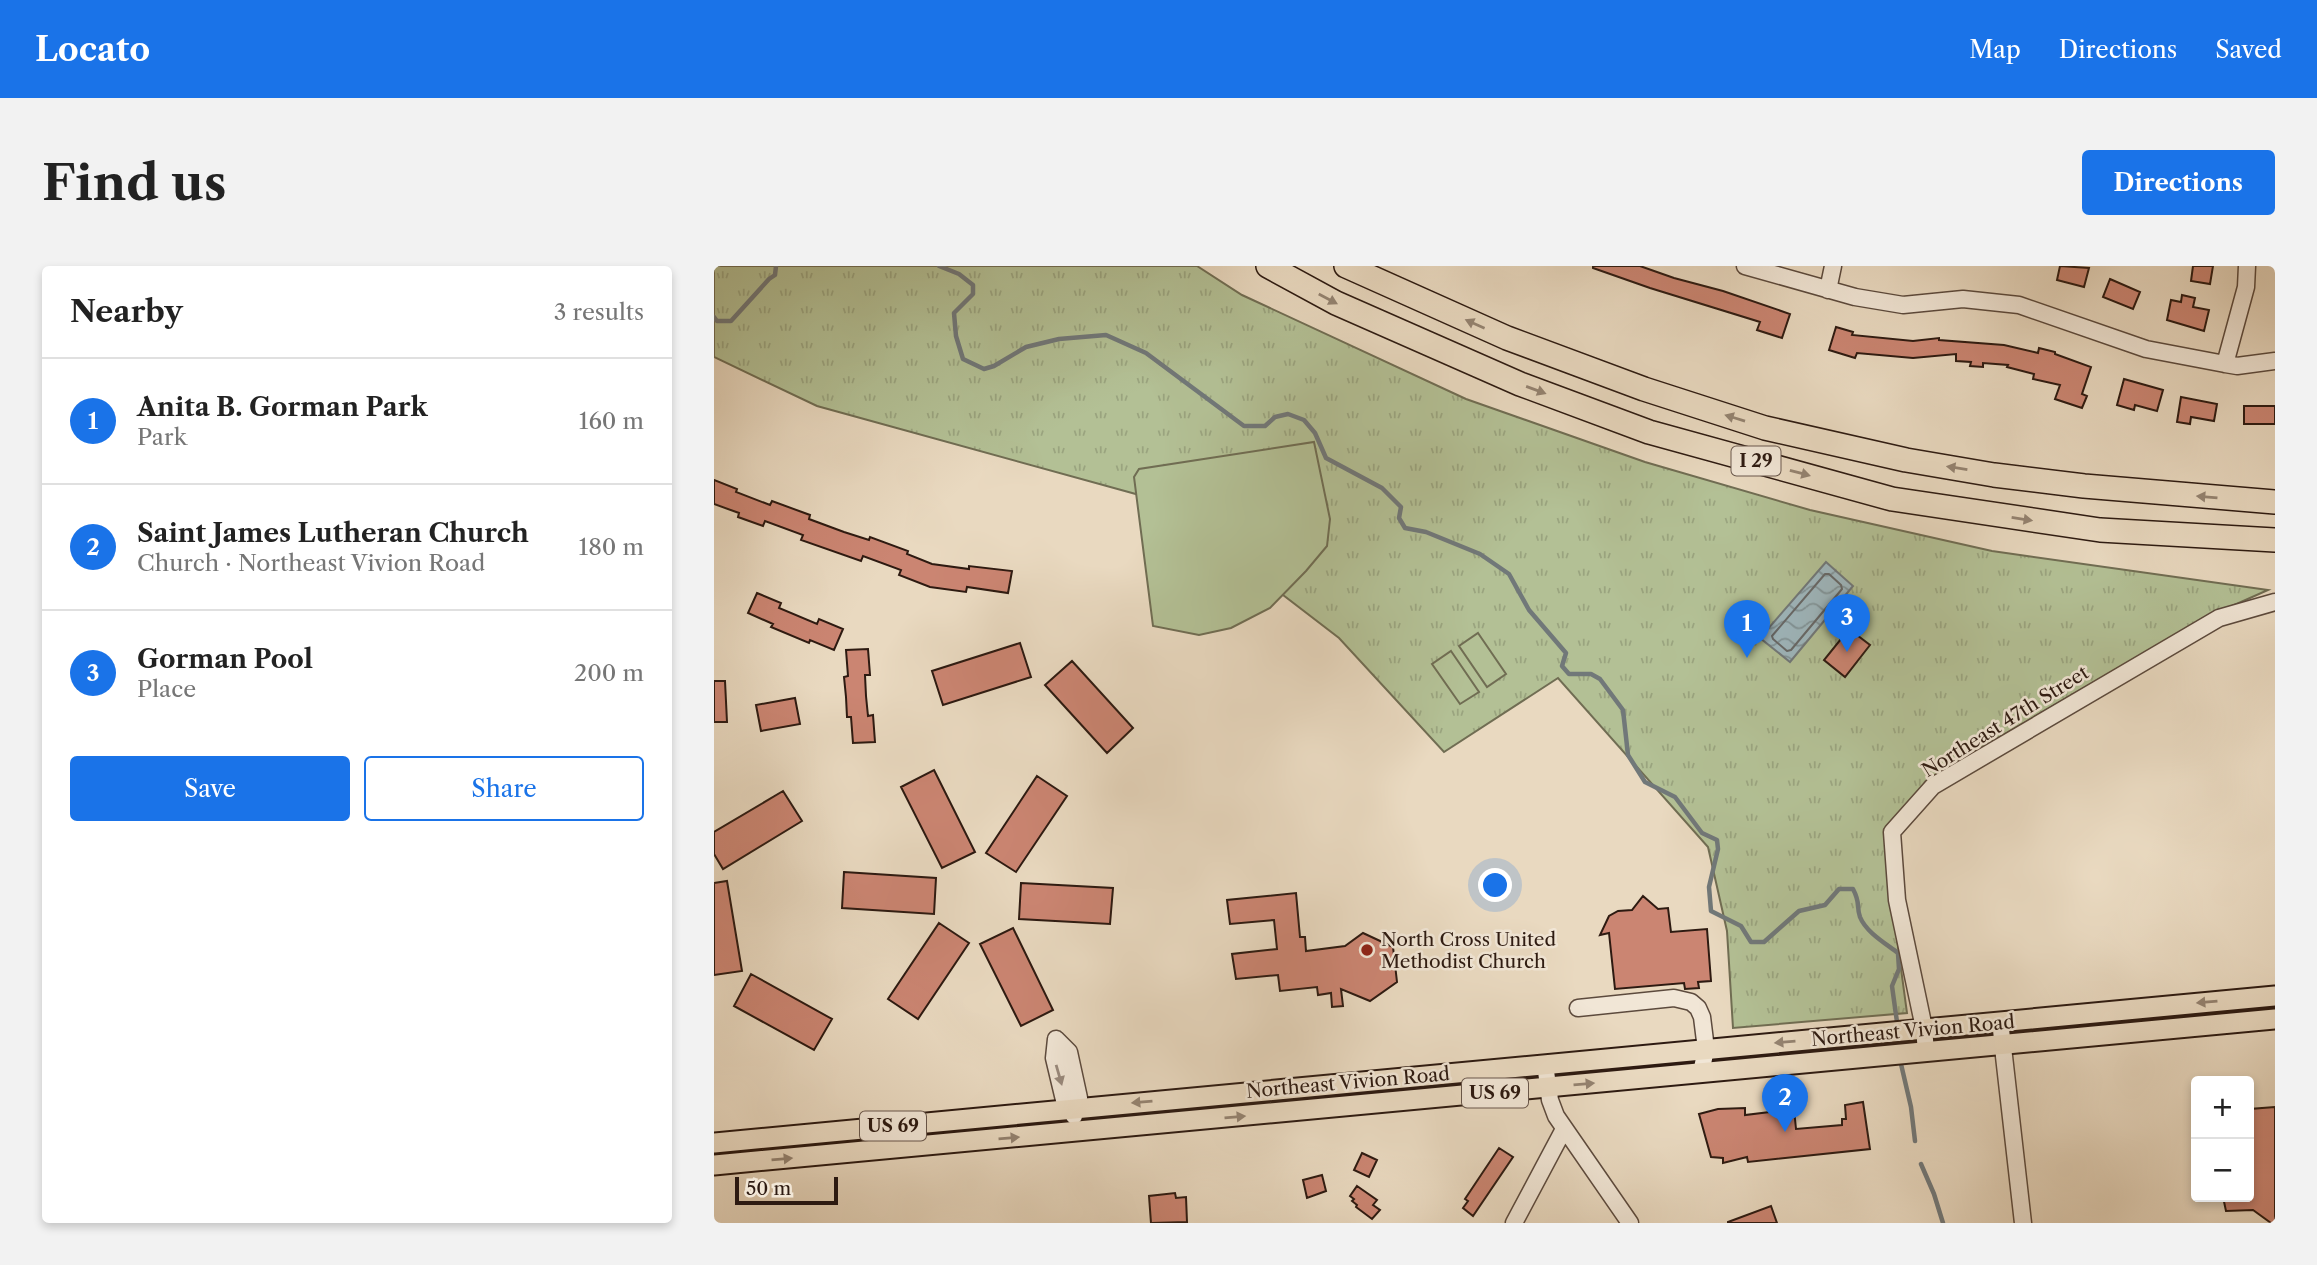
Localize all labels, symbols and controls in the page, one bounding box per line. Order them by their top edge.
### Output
text: Locato [35,29,150,70]
text: Map [1969,35,2021,64]
text: Directions [2059,35,2177,64]
text: Saved [2215,35,2282,64]
button: Directions [2082,150,2275,215]
text: Find us [42,152,226,213]
text: Nearby [70,293,183,330]
one-way arrow [1318,293,1338,304]
text: 3 results [554,298,644,326]
one-way arrow [1465,318,1485,330]
one-way arrow [1526,385,1547,396]
text: Anita B. Gorman Park [137,391,428,423]
text: 1 [88,407,98,435]
text: 160 m [579,407,644,435]
one-way arrow [1724,412,1745,423]
text: Park [137,423,187,451]
road number: I 29 [1732,446,1780,476]
one-way arrow [1946,462,1968,473]
one-way arrow [1789,469,1810,479]
one-way arrow [2196,491,2218,502]
one-way arrow [2011,513,2033,524]
text: Saint James Lutheran Church [137,517,529,549]
text: 2 [86,533,100,561]
text: 180 m [579,533,644,561]
text: Church · Northeast Vivion Road [137,549,485,577]
pin: 3 [1824,594,1870,652]
pin: 1 [1724,600,1770,658]
text: Gorman Pool [137,643,313,675]
text: 3 [87,659,100,687]
text: 200 m [574,659,644,687]
street label: Northeast 47th Street [1918,661,2093,782]
text: Place [137,675,196,703]
button: Save [70,756,350,821]
button: Share [364,756,644,821]
your location [1478,868,1512,902]
place label: North Cross United Methodist Church [1381,928,1556,973]
marker: North Cross United Methodist Church [1359,942,1375,958]
one-way arrow [2196,997,2218,1008]
street label: Northeast Vivion Road [1810,1010,2016,1051]
one-way arrow [1774,1036,1796,1047]
street label: Northeast Vivion Road [1245,1062,1451,1103]
one-way arrow [1054,1065,1065,1087]
pin: 2 [1762,1074,1808,1132]
map controls [2191,1076,2254,1202]
button: + [2191,1076,2254,1139]
road number: US 69 [1462,1078,1528,1108]
one-way arrow [1573,1078,1595,1089]
one-way arrow [1131,1097,1153,1108]
one-way arrow [1224,1111,1246,1122]
road number: US 69 [860,1112,926,1140]
one-way arrow [998,1132,1020,1143]
button: − [2191,1139,2254,1202]
one-way arrow [771,1153,793,1164]
scale bar [735,1174,838,1206]
text: 50 m [746,1177,791,1200]

